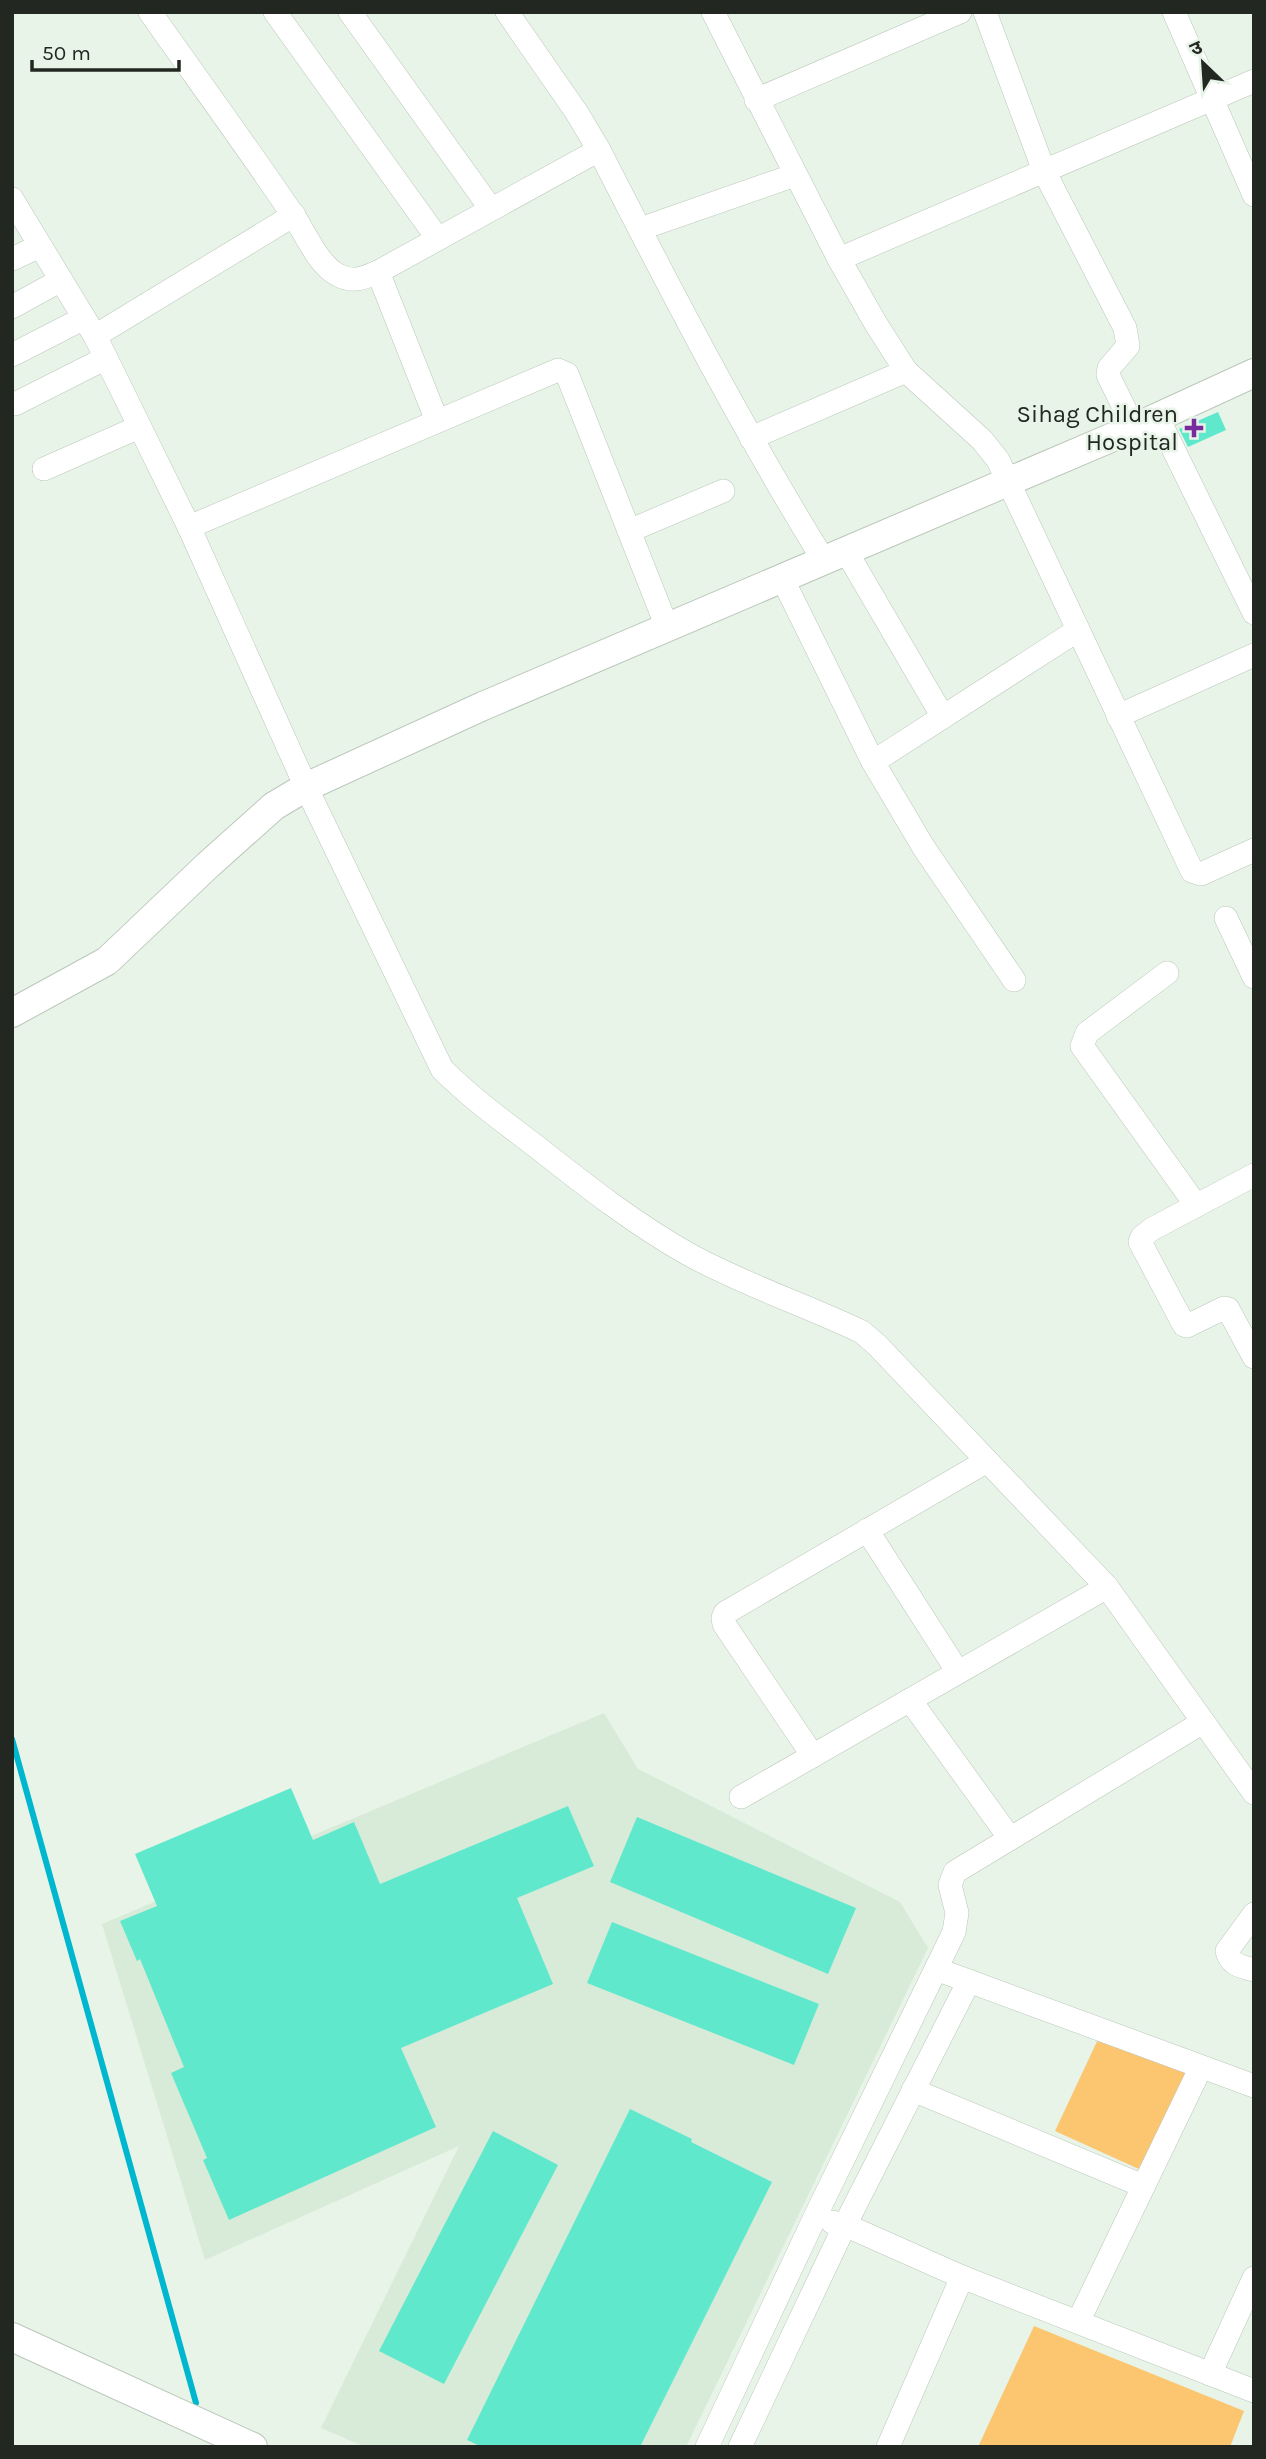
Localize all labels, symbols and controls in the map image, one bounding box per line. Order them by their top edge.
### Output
scale bar [32,28,178,72]
north arrow [1168,28,1238,98]
text: उ [1187,36,1207,61]
text: 50 m [42,41,91,65]
place label: Sihag Children Hospital [1017,400,1178,456]
marker: Sihag Children Hospital [1184,418,1204,438]

